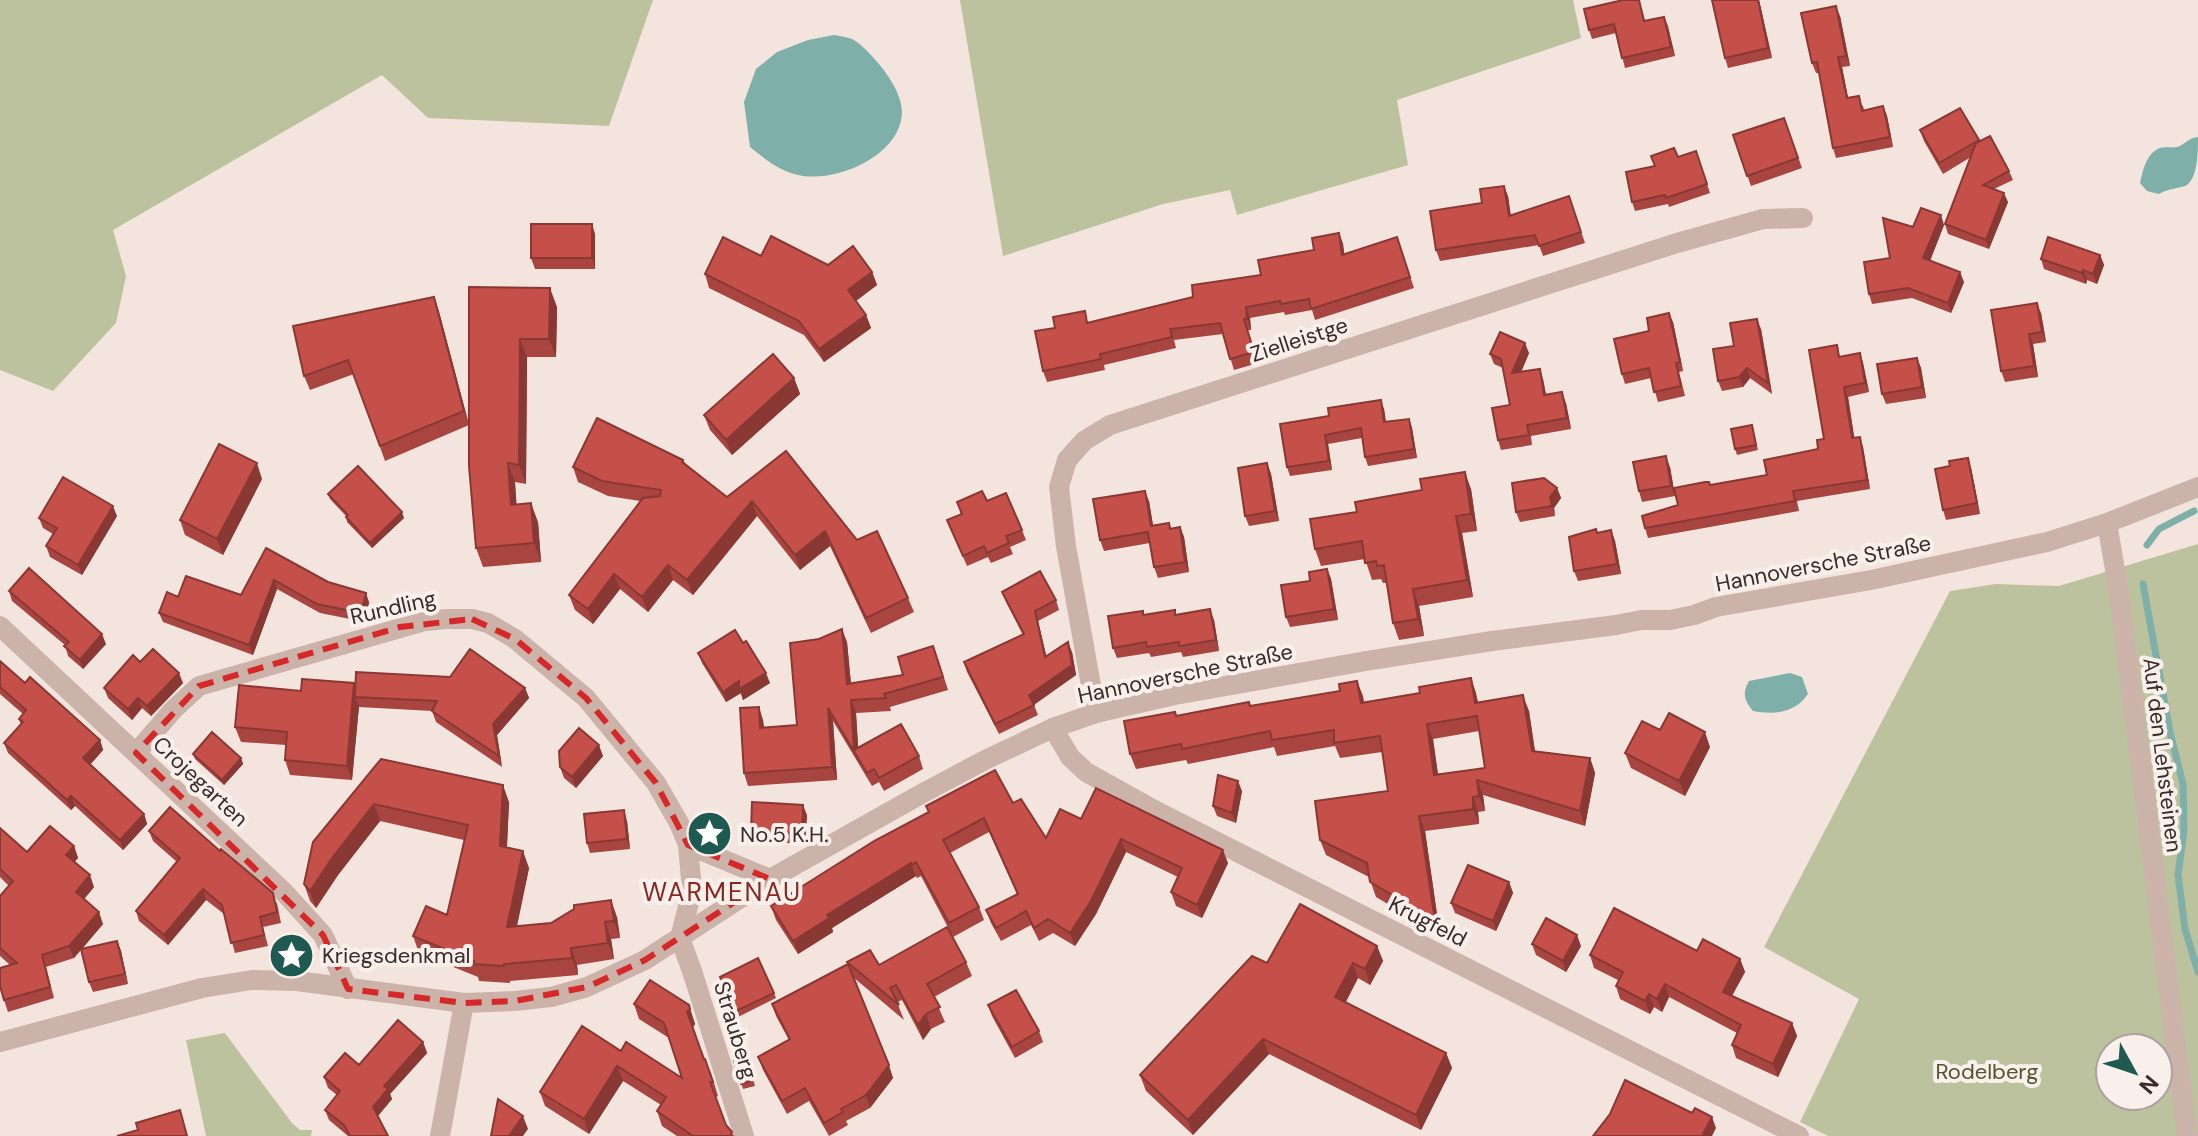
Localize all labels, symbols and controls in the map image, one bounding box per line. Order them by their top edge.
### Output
street label: Zielleistge [1247,310,1352,369]
street label: Hannoversche Straße [1713,528,1933,599]
street label: Rundling [347,584,439,631]
street label: Hannoversche Straße [1075,637,1295,710]
street label: Auf den Lehsteinen [2136,656,2189,854]
street label: Crojegarten [147,730,254,833]
place icon: No.5 K.H. [685,810,733,858]
place label: No.5 K.H. [740,820,828,849]
district label: WARMENAU [642,875,802,909]
street label: Krugfeld [1384,889,1472,953]
place icon: Kriegsdenkmal [267,931,315,979]
place label: Kriegsdenkmal [322,941,471,970]
street label: Strauberg [707,978,764,1082]
north arrow [2094,1032,2174,1112]
park label: Rodelberg [1935,1057,2039,1086]
text: N [2133,1069,2165,1100]

